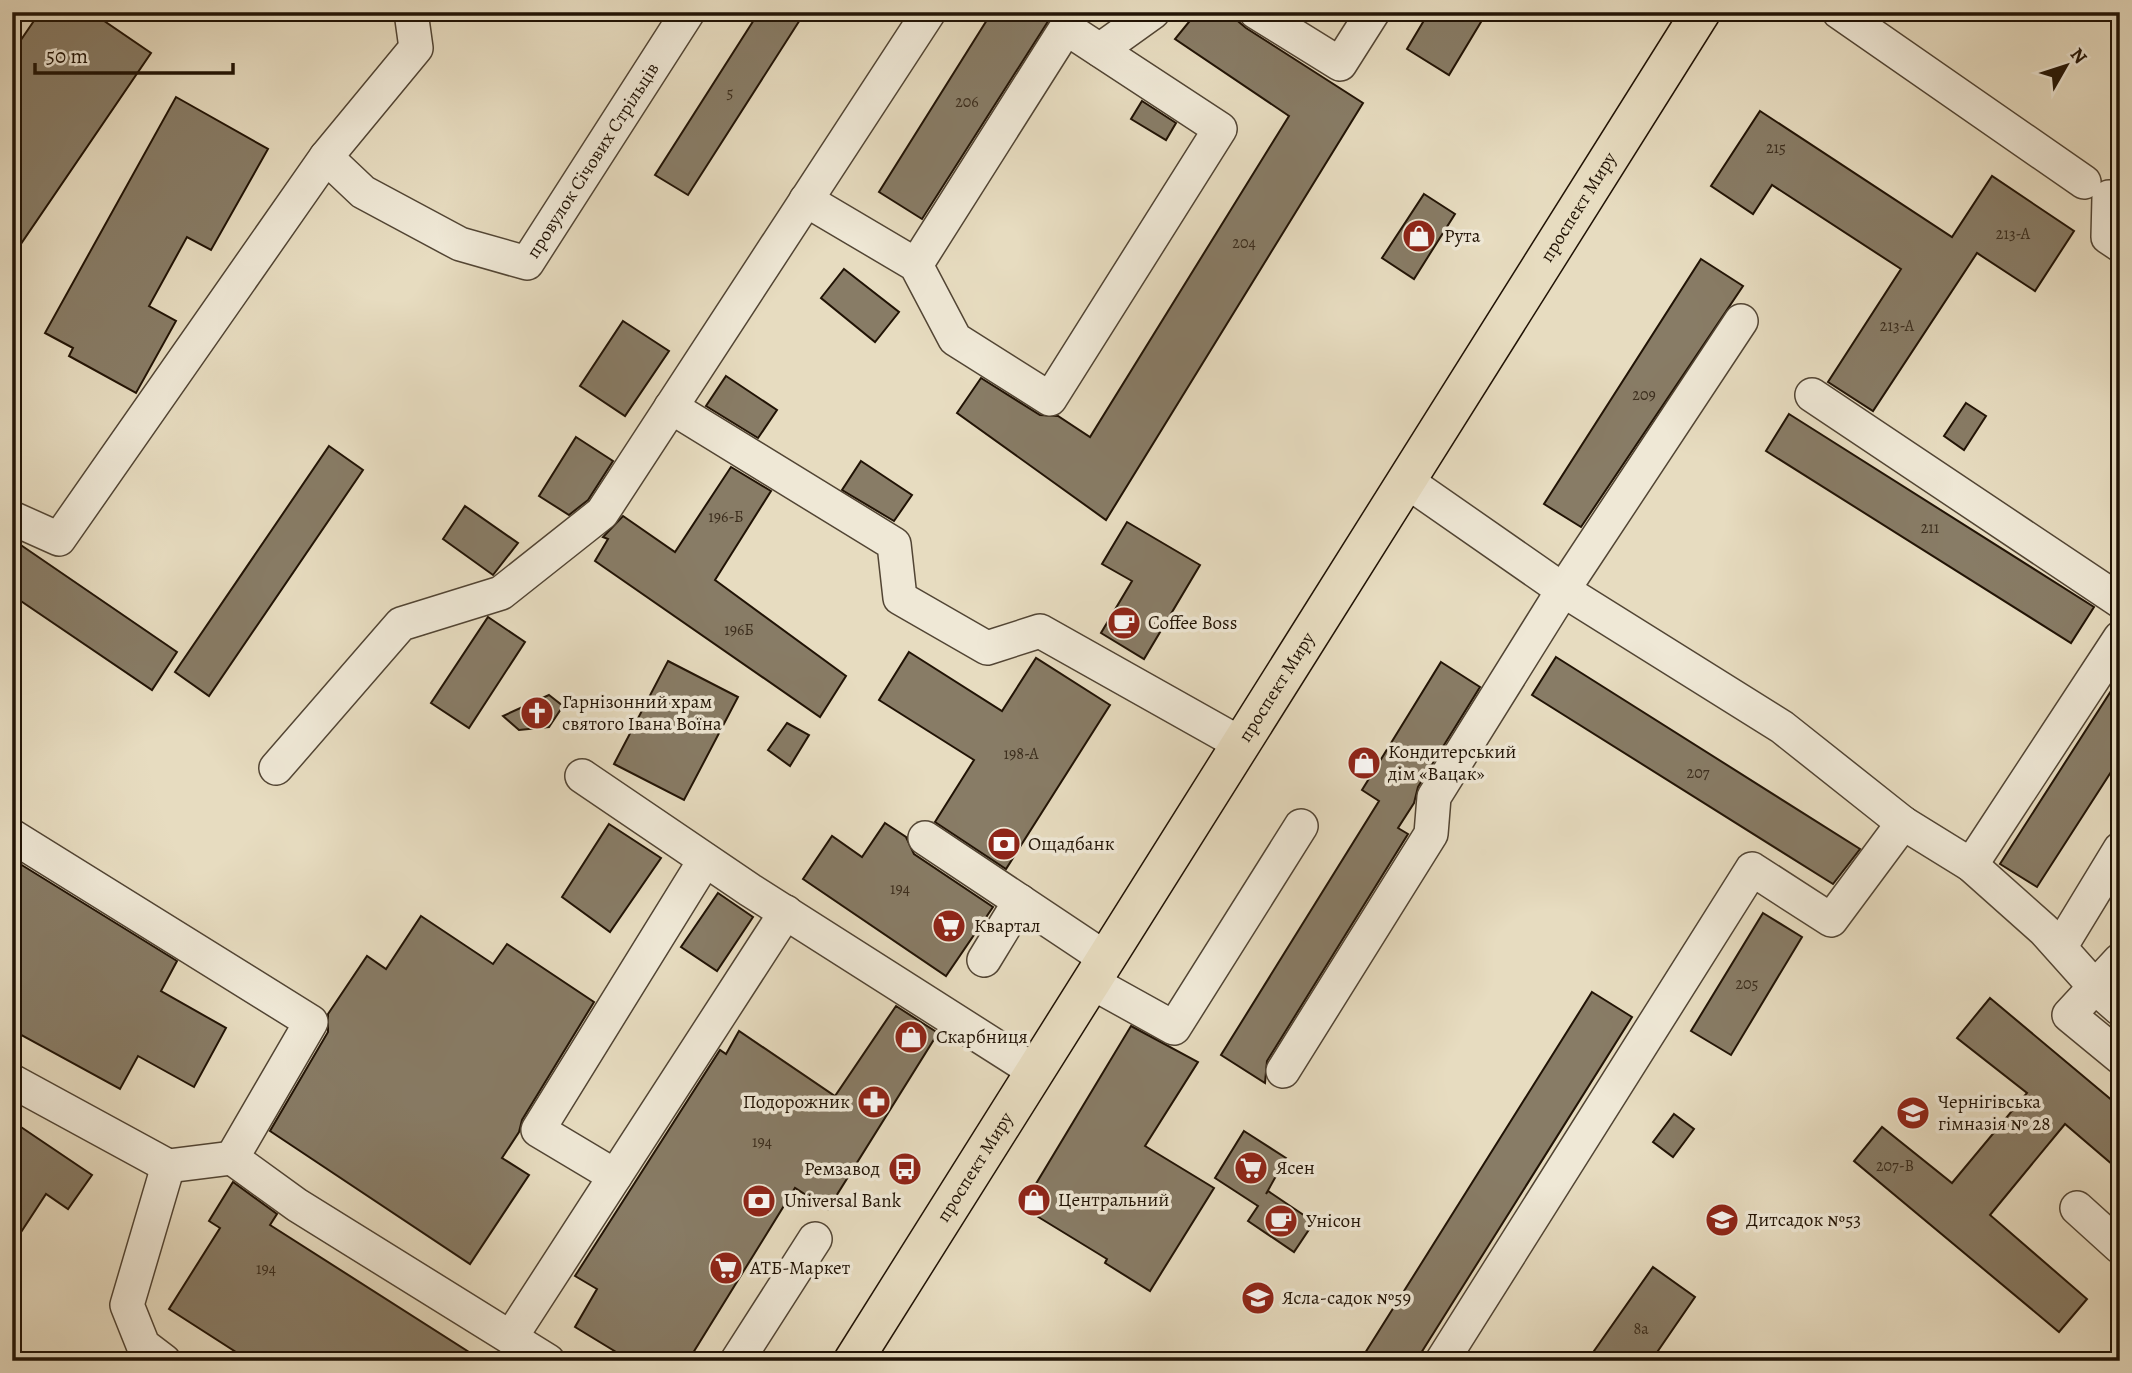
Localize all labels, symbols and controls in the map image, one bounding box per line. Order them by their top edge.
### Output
scale bar [35,32,233,76]
north arrow [2030,32,2100,102]
text: 50 m [46,42,88,70]
text: N [2064,42,2093,70]
street label: провулок Січових Стрільців [520,57,665,263]
house number: 5 [727,82,734,104]
house number: 206 [955,91,979,113]
house number: 215 [1766,137,1786,159]
street label: проспект Миру [1534,147,1623,267]
shop icon: Рута [1400,217,1438,255]
place label: Рута [1444,223,1481,249]
house number: 213-А [1996,223,2031,245]
house number: 204 [1232,232,1256,254]
house number: 213-А [1880,315,1915,337]
house number: 209 [1632,384,1656,406]
house number: 196-Б [708,506,744,528]
house number: 211 [1921,517,1940,539]
cafe icon: Coffee Boss [1105,604,1143,642]
place label: Coffee Boss [1148,610,1237,636]
house number: 196Б [724,619,754,641]
street label: проспект Миру [1232,627,1321,747]
place label: Гарнізонний храм святого Івана Воїна [562,689,722,737]
church icon: Гарнізонний храм святого Івана Воїна [518,694,556,732]
place label: Кондитерський дім «Вацак» [1387,739,1516,787]
house number: 198-А [1003,743,1039,765]
shop icon: Кондитерський дім «Вацак» [1345,744,1383,782]
house number: 207 [1687,762,1710,784]
bank icon: Ощадбанк [985,825,1023,863]
place label: Ощадбанк [1028,831,1115,857]
house number: 194 [890,878,910,900]
supermarket icon: Квартал [930,907,968,945]
place label: Квартал [974,913,1041,939]
house number: 205 [1735,973,1759,995]
shop icon: Скарбниця [892,1018,930,1056]
place label: Скарбниця [936,1024,1028,1050]
pharmacy icon: Подорожник [855,1083,893,1121]
place label: Подорожник [743,1089,850,1115]
place label: Чернігівська гімназія № 28 [1938,1089,2050,1137]
school or university icon: Чернігівська гімназія № 28 [1894,1094,1932,1132]
street label: проспект Миру [930,1107,1019,1227]
house number: 194 [752,1131,772,1153]
supermarket icon: Ясен [1232,1149,1270,1187]
bus stop icon: Ремзавод [886,1150,924,1188]
place label: Ясен [1276,1155,1315,1181]
house number: 207-В [1876,1155,1914,1177]
place label: Ремзавод [804,1156,880,1182]
shop icon: Центральний [1015,1181,1053,1219]
bank icon: Universal Bank [740,1182,778,1220]
place label: Центральний [1058,1187,1170,1213]
place label: Universal Bank [784,1188,902,1214]
school or university icon: Дитсадок №53 [1703,1201,1741,1239]
cafe icon: Унісон [1262,1202,1300,1240]
place label: Дитсадок №53 [1746,1207,1861,1233]
place label: Унісон [1306,1208,1361,1234]
supermarket icon: АТБ-Маркет [707,1249,745,1287]
place label: АТБ-Маркет [749,1255,851,1281]
house number: 194 [256,1258,276,1280]
school or university icon: Ясла-садок №59 [1239,1279,1277,1317]
place label: Ясла-садок №59 [1282,1285,1411,1311]
house number: 8а [1633,1318,1649,1340]

